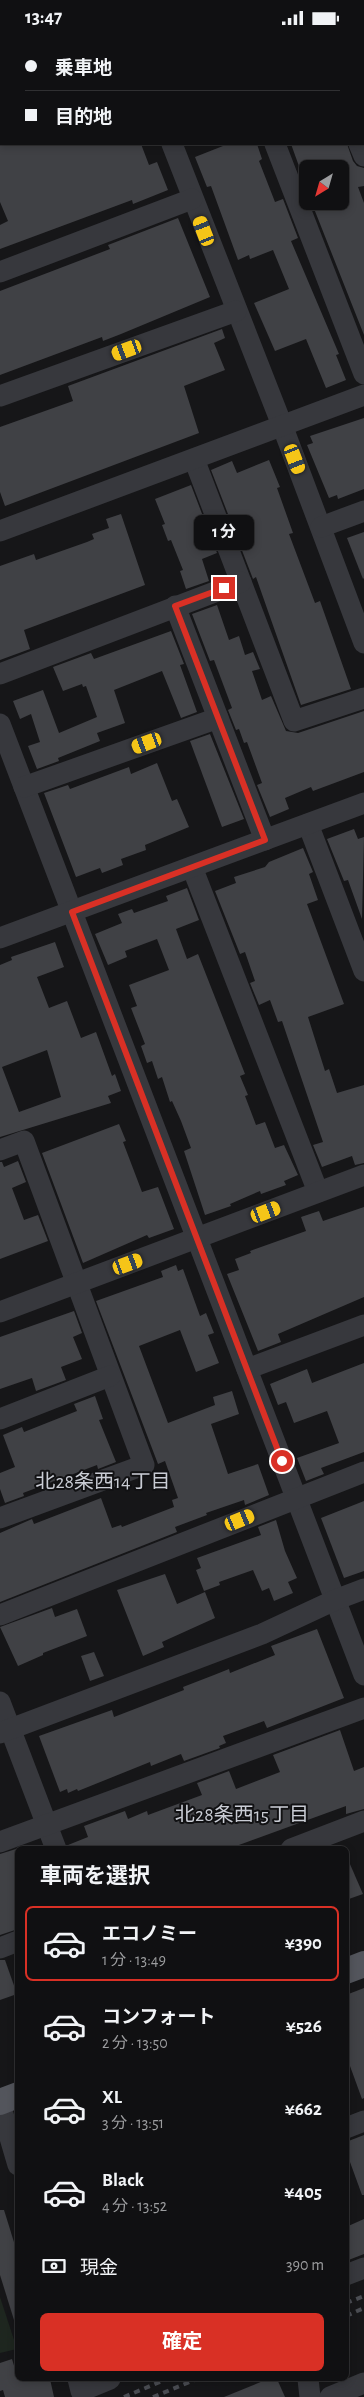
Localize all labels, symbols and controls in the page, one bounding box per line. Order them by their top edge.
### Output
text: 13:47 [25,8,62,27]
text: 乗車地 [55,59,112,78]
text: 目的地 [55,108,112,127]
north arrow [299,160,349,210]
map controls [299,160,349,210]
car [191,214,216,248]
car [110,338,143,362]
car [282,442,307,476]
callout: 1 分 [194,515,254,551]
text: 1 分 [212,524,236,540]
route end [213,577,235,599]
car [130,731,163,755]
car [249,1200,282,1224]
car [111,1252,144,1276]
route start [271,1450,293,1472]
district label: 北28条西14丁目 [35,1471,171,1492]
car [223,1507,256,1533]
district label: 北28条西15丁目 [175,1804,309,1825]
text: 車両を選択 [40,1865,150,1887]
icon: car [42,1921,87,1966]
text: エコノミー [102,1925,197,1944]
text: ¥390 [285,1934,322,1953]
text: 1 分 · 13:49 [102,1952,166,1968]
icon: car [42,2004,87,2049]
text: コンフォート [102,2008,215,2027]
text: ¥526 [286,2017,322,2036]
text: 2 分 · 13:50 [102,2035,168,2051]
icon: car [42,2087,87,2132]
text: XL [102,2088,122,2107]
text: ¥662 [285,2100,322,2119]
text: 3 分 · 13:51 [102,2115,164,2131]
icon: car [42,2170,87,2215]
text: Black [102,2171,144,2190]
text: ¥405 [284,2183,322,2202]
text: 4 分 · 13:52 [102,2198,167,2214]
icon: cash [40,2252,68,2280]
text: 390 m [286,2257,324,2273]
text: 現金 [80,2259,118,2278]
button: 確定 [40,2313,324,2371]

